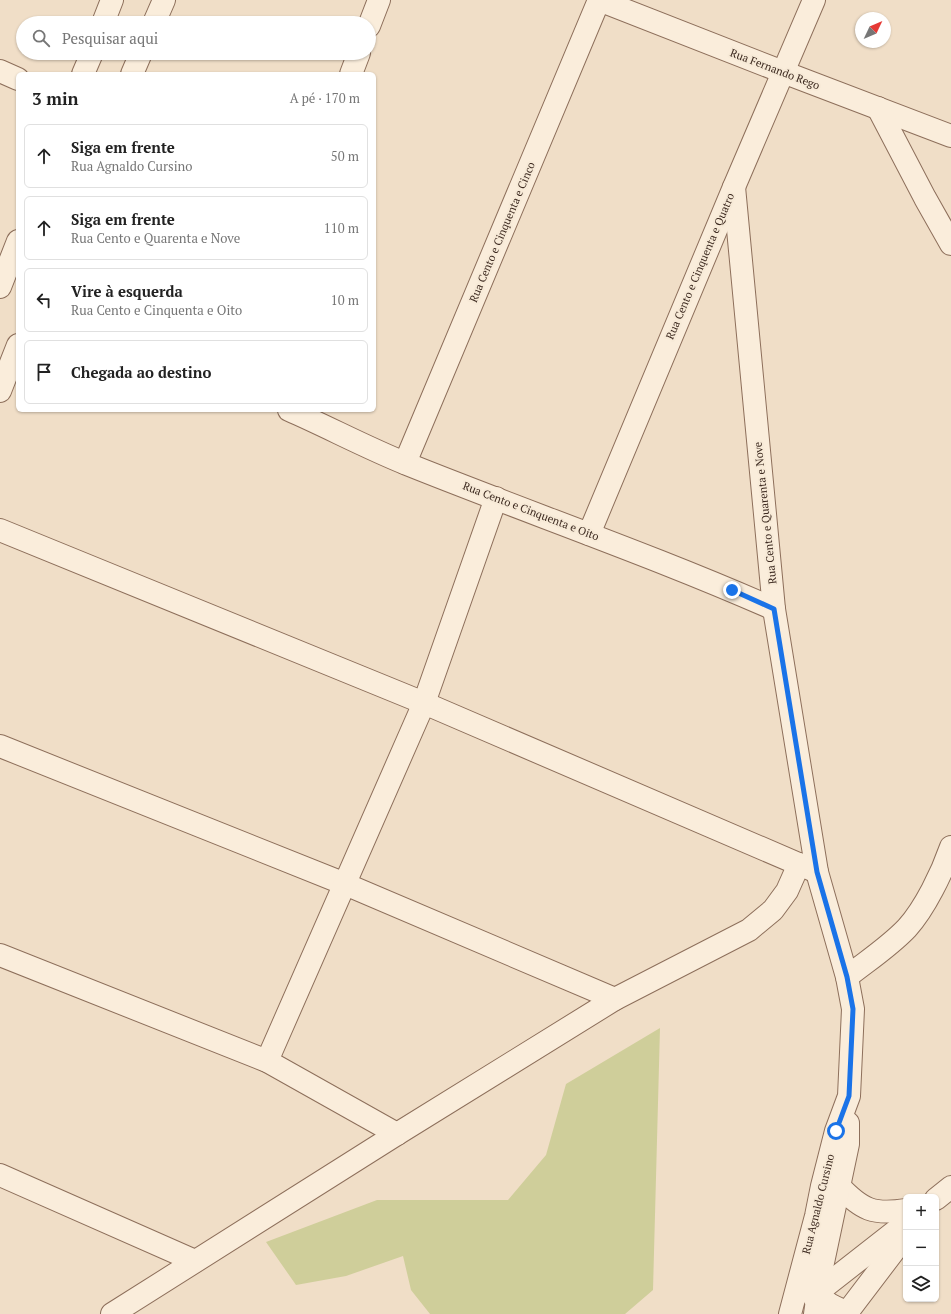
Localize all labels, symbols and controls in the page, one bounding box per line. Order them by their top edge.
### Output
north arrow [855,12,891,48]
search box [16,16,376,60]
icon: search [30,27,52,49]
text: Pesquisar aqui [62,28,158,48]
street label: Rua Fernando Rego [728,45,822,93]
text: 3 min [32,87,79,110]
text: A pé · 170 m [290,89,360,107]
text: Siga em frente [71,137,175,157]
icon: ahead [33,145,55,167]
text: 50 m [331,147,359,165]
text: Rua Agnaldo Cursino [71,157,193,175]
street label: Rua Cento e Cinquenta e Cinco [466,160,538,304]
street label: Rua Cento e Cinquenta e Quatro [663,191,737,341]
text: Siga em frente [71,209,175,229]
icon: ahead [33,217,55,239]
text: 110 m [324,219,359,237]
text: Rua Cento e Quarenta e Nove [71,229,240,247]
text: Vire à esquerda [71,281,183,301]
icon: left [33,289,55,311]
text: 10 m [331,291,359,309]
text: Rua Cento e Cinquenta e Oito [71,301,242,319]
icon: arrive [33,361,55,383]
text: Chegada ao destino [71,362,211,382]
street label: Rua Cento e Quarenta e Nove [751,441,779,585]
street label: Rua Cento e Cinquenta e Oito [461,478,601,544]
route end [723,581,741,599]
route start [827,1122,845,1140]
street label: Rua Agnaldo Cursino [799,1152,837,1256]
map controls [903,1194,939,1302]
button: + [903,1194,939,1230]
button: − [903,1230,939,1266]
button: layers [903,1266,939,1302]

